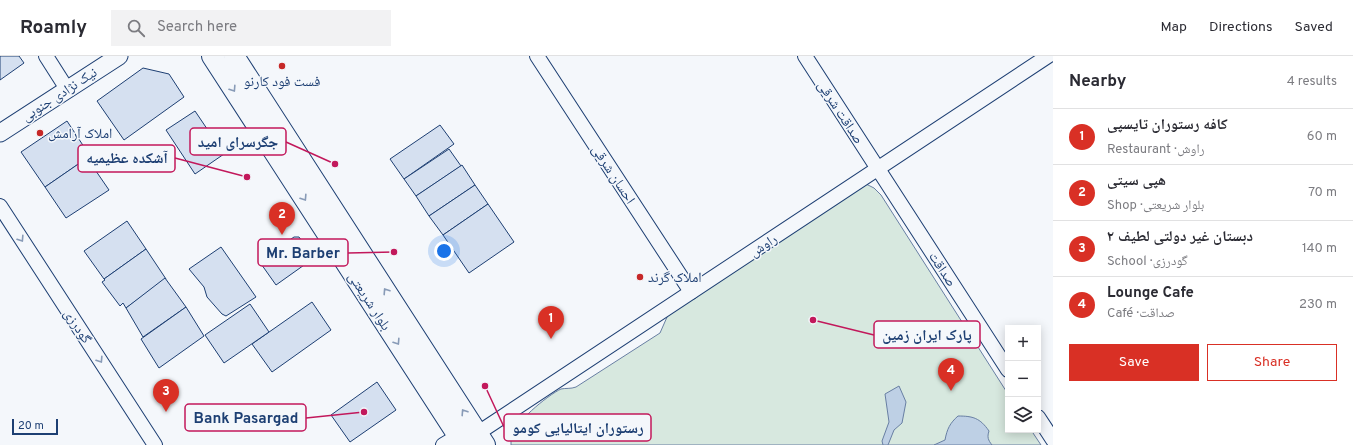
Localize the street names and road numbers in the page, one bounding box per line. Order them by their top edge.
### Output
street label: نیک نژادی جنوبی [19,64,101,126]
street label: صداقت شرقی [813,78,866,148]
street label: احسان شرقی [587,142,638,208]
street label: راوش [747,231,781,261]
street label: صداقت [924,249,959,291]
street label: بلوار شریعتی [344,270,394,334]
street label: گودرزی [59,306,94,347]

